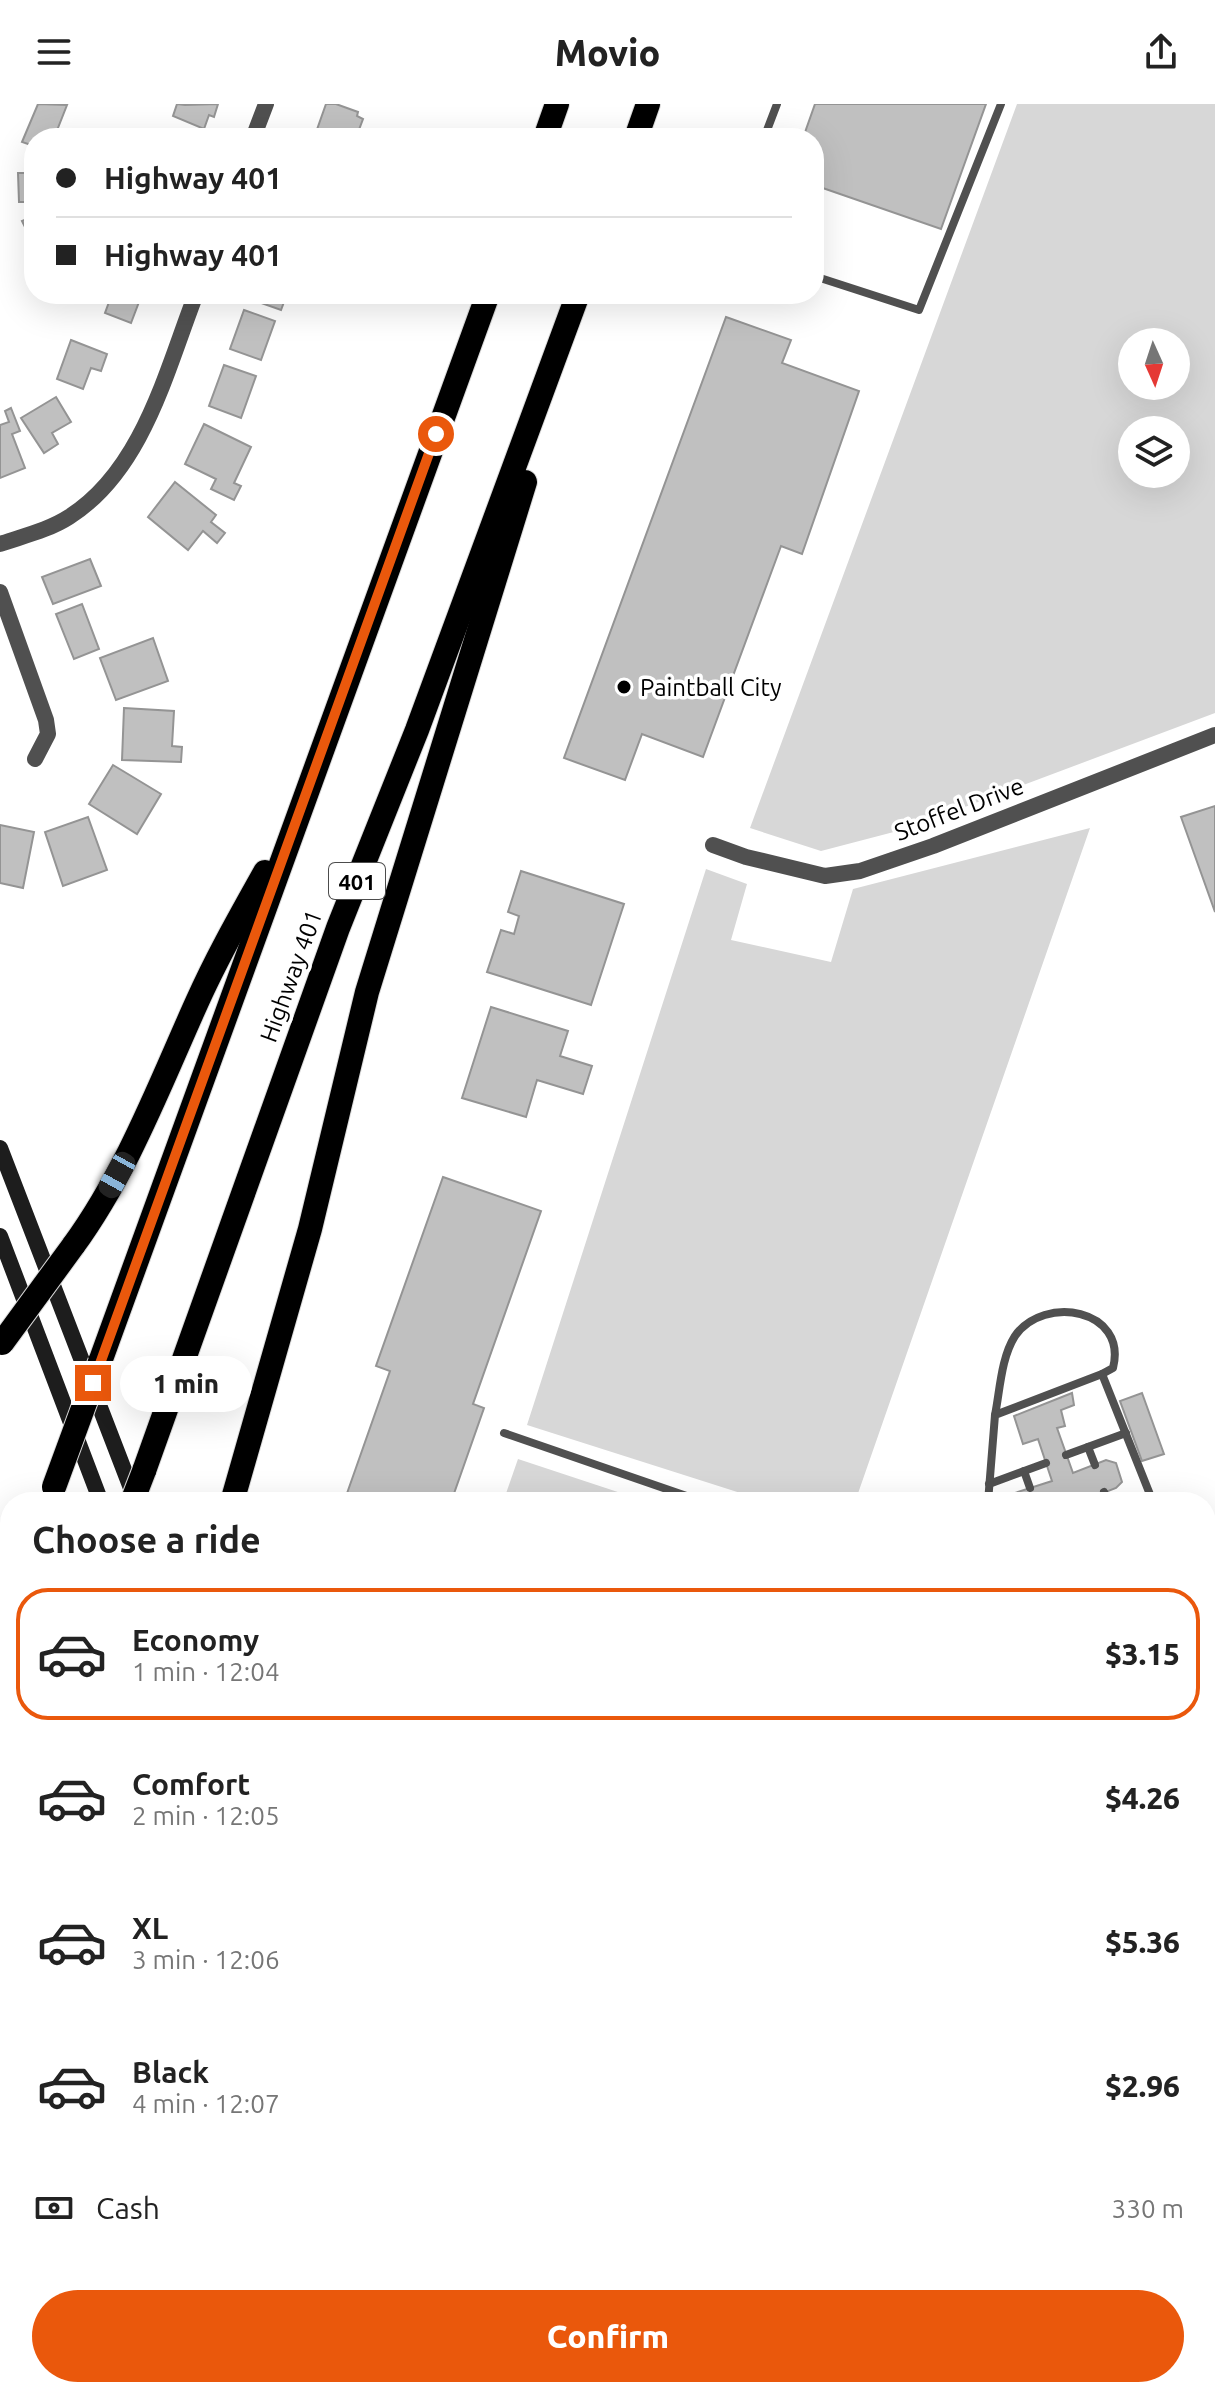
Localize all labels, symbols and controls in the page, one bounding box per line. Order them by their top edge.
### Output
icon: menu [32,30,76,74]
icon: share [1139,30,1183,74]
text: Movio [555,32,660,73]
text: Highway 401 [104,161,282,195]
text: Highway 401 [104,238,282,272]
north arrow [1118,328,1190,400]
map controls [1118,328,1190,488]
route start [418,416,454,452]
button: layers [1118,416,1190,488]
place label: Paintball City [640,674,782,701]
marker: Paintball City [615,678,633,696]
street label: Stoffel Drive [891,772,1027,846]
road number: 401 [329,863,385,899]
street label: Highway 401 [255,906,327,1046]
car [95,1148,139,1202]
callout: 1 min [121,1355,253,1411]
route end [75,1365,111,1401]
text: 1 min [153,1369,219,1398]
text: Choose a ride [32,1519,261,1560]
icon: car [36,1618,108,1690]
text: Economy [132,1623,259,1657]
text: $3.15 [1105,1637,1180,1671]
text: 1 min · 12:04 [132,1657,280,1686]
icon: car [36,1762,108,1834]
text: Comfort [132,1767,250,1801]
text: $4.26 [1105,1781,1180,1815]
text: 2 min · 12:05 [132,1801,280,1830]
icon: car [36,1906,108,1978]
text: XL [132,1911,168,1945]
text: $5.36 [1105,1925,1180,1959]
text: 3 min · 12:06 [132,1945,280,1974]
icon: car [36,2050,108,2122]
text: Black [132,2055,209,2089]
text: $2.96 [1105,2069,1180,2103]
text: 4 min · 12:07 [132,2089,280,2118]
icon: cash [32,2186,76,2230]
text: Cash [96,2191,160,2225]
text: 330 m [1112,2194,1184,2223]
button: Confirm [32,2290,1184,2382]

